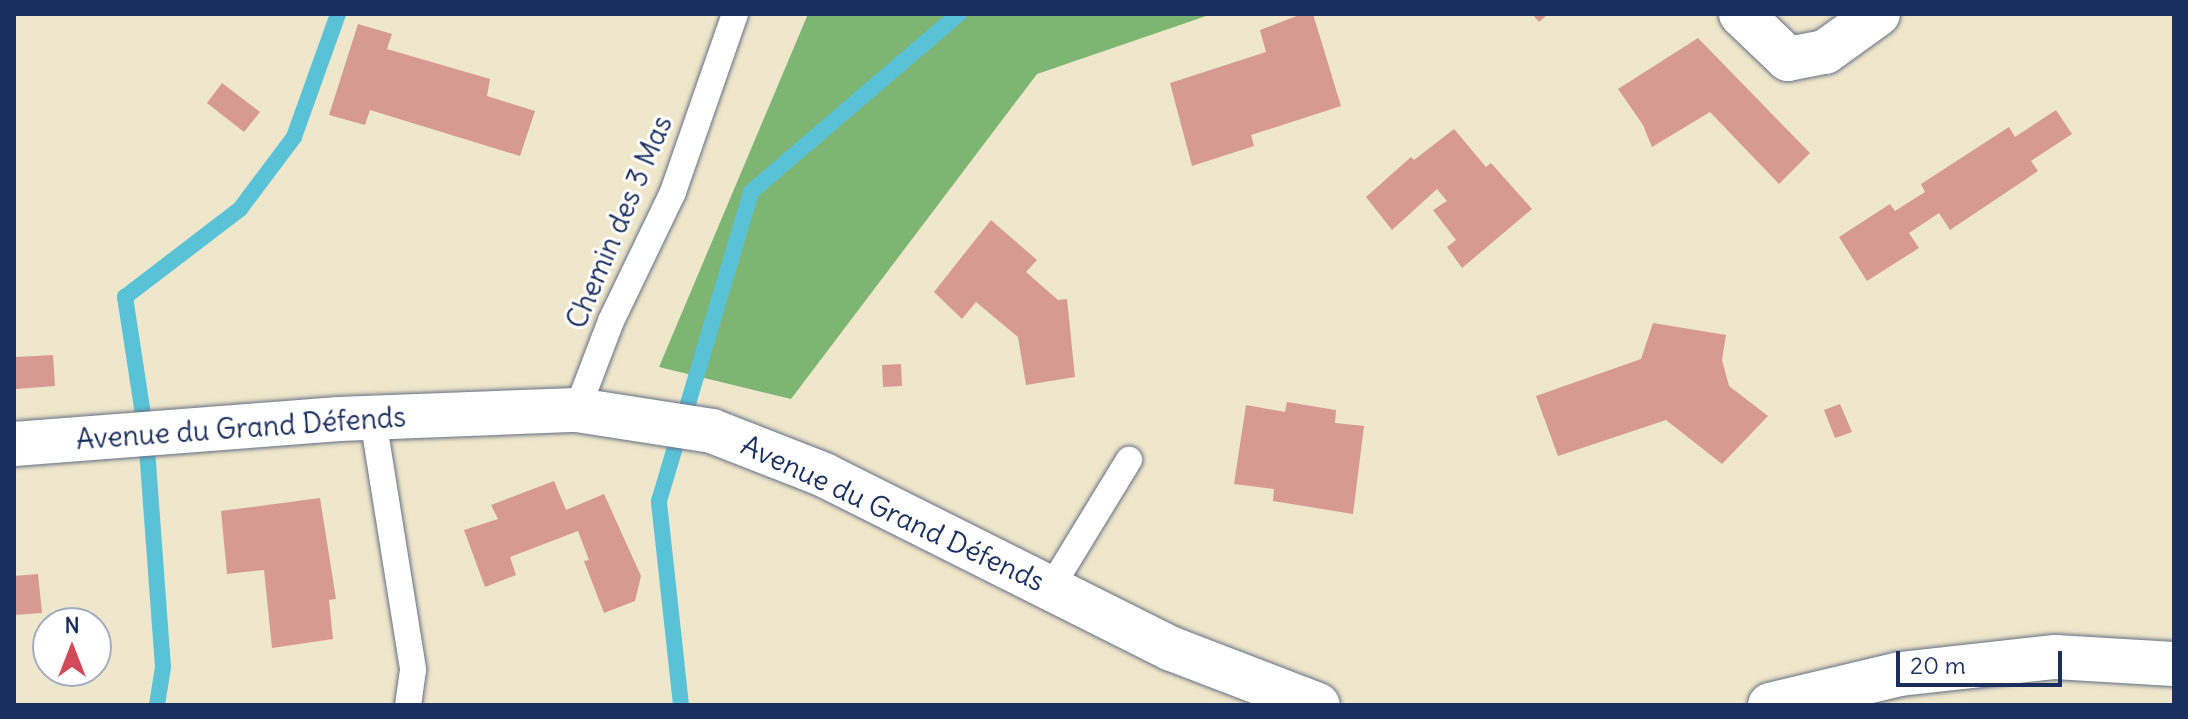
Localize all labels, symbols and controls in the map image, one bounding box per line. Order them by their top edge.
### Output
street label: Chemin des 3 Mas [559,110,679,334]
street label: Avenue du Grand Défends [75,400,407,456]
street label: Avenue du Grand Défends [736,428,1050,598]
north arrow [32,607,112,687]
text: N [64,611,80,639]
scale bar [1900,635,2066,685]
text: 20 m [1910,650,1966,680]

